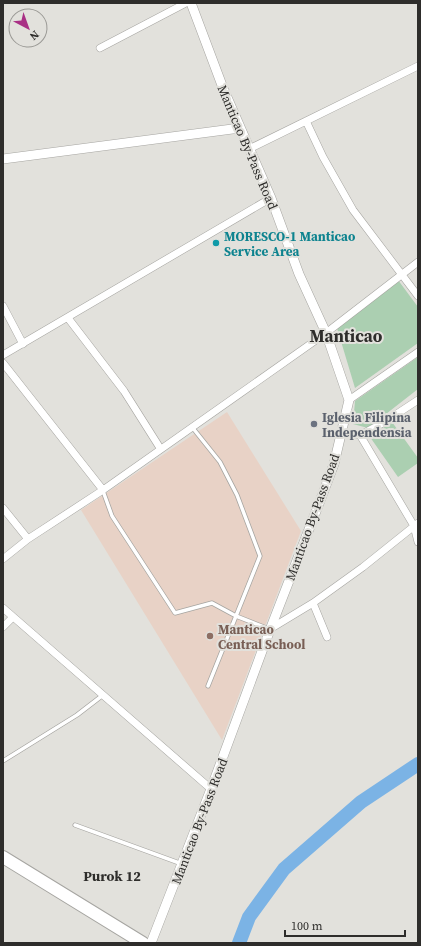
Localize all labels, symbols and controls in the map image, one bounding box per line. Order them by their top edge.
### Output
north arrow [8,8,48,48]
text: N [26,27,42,43]
street label: Manticao By-Pass Road [214,82,282,213]
place label: MORESCO-1 Manticao Service Area [224,228,355,260]
marker: MORESCO-1 Manticao Service Area [211,238,221,248]
district label: Manticao [310,324,383,348]
place label: Iglesia Filipina Independensia [322,409,412,441]
marker: Iglesia Filipina Independensia [309,419,319,429]
street label: Manticao By-Pass Road [282,451,344,583]
place label: Manticao Central School [218,621,305,653]
marker: Manticao Central School [205,631,215,641]
street label: Manticao By-Pass Road [168,755,232,887]
district label: Purok 12 [83,866,141,886]
scale bar [285,912,405,938]
text: 100 m [291,918,323,934]

